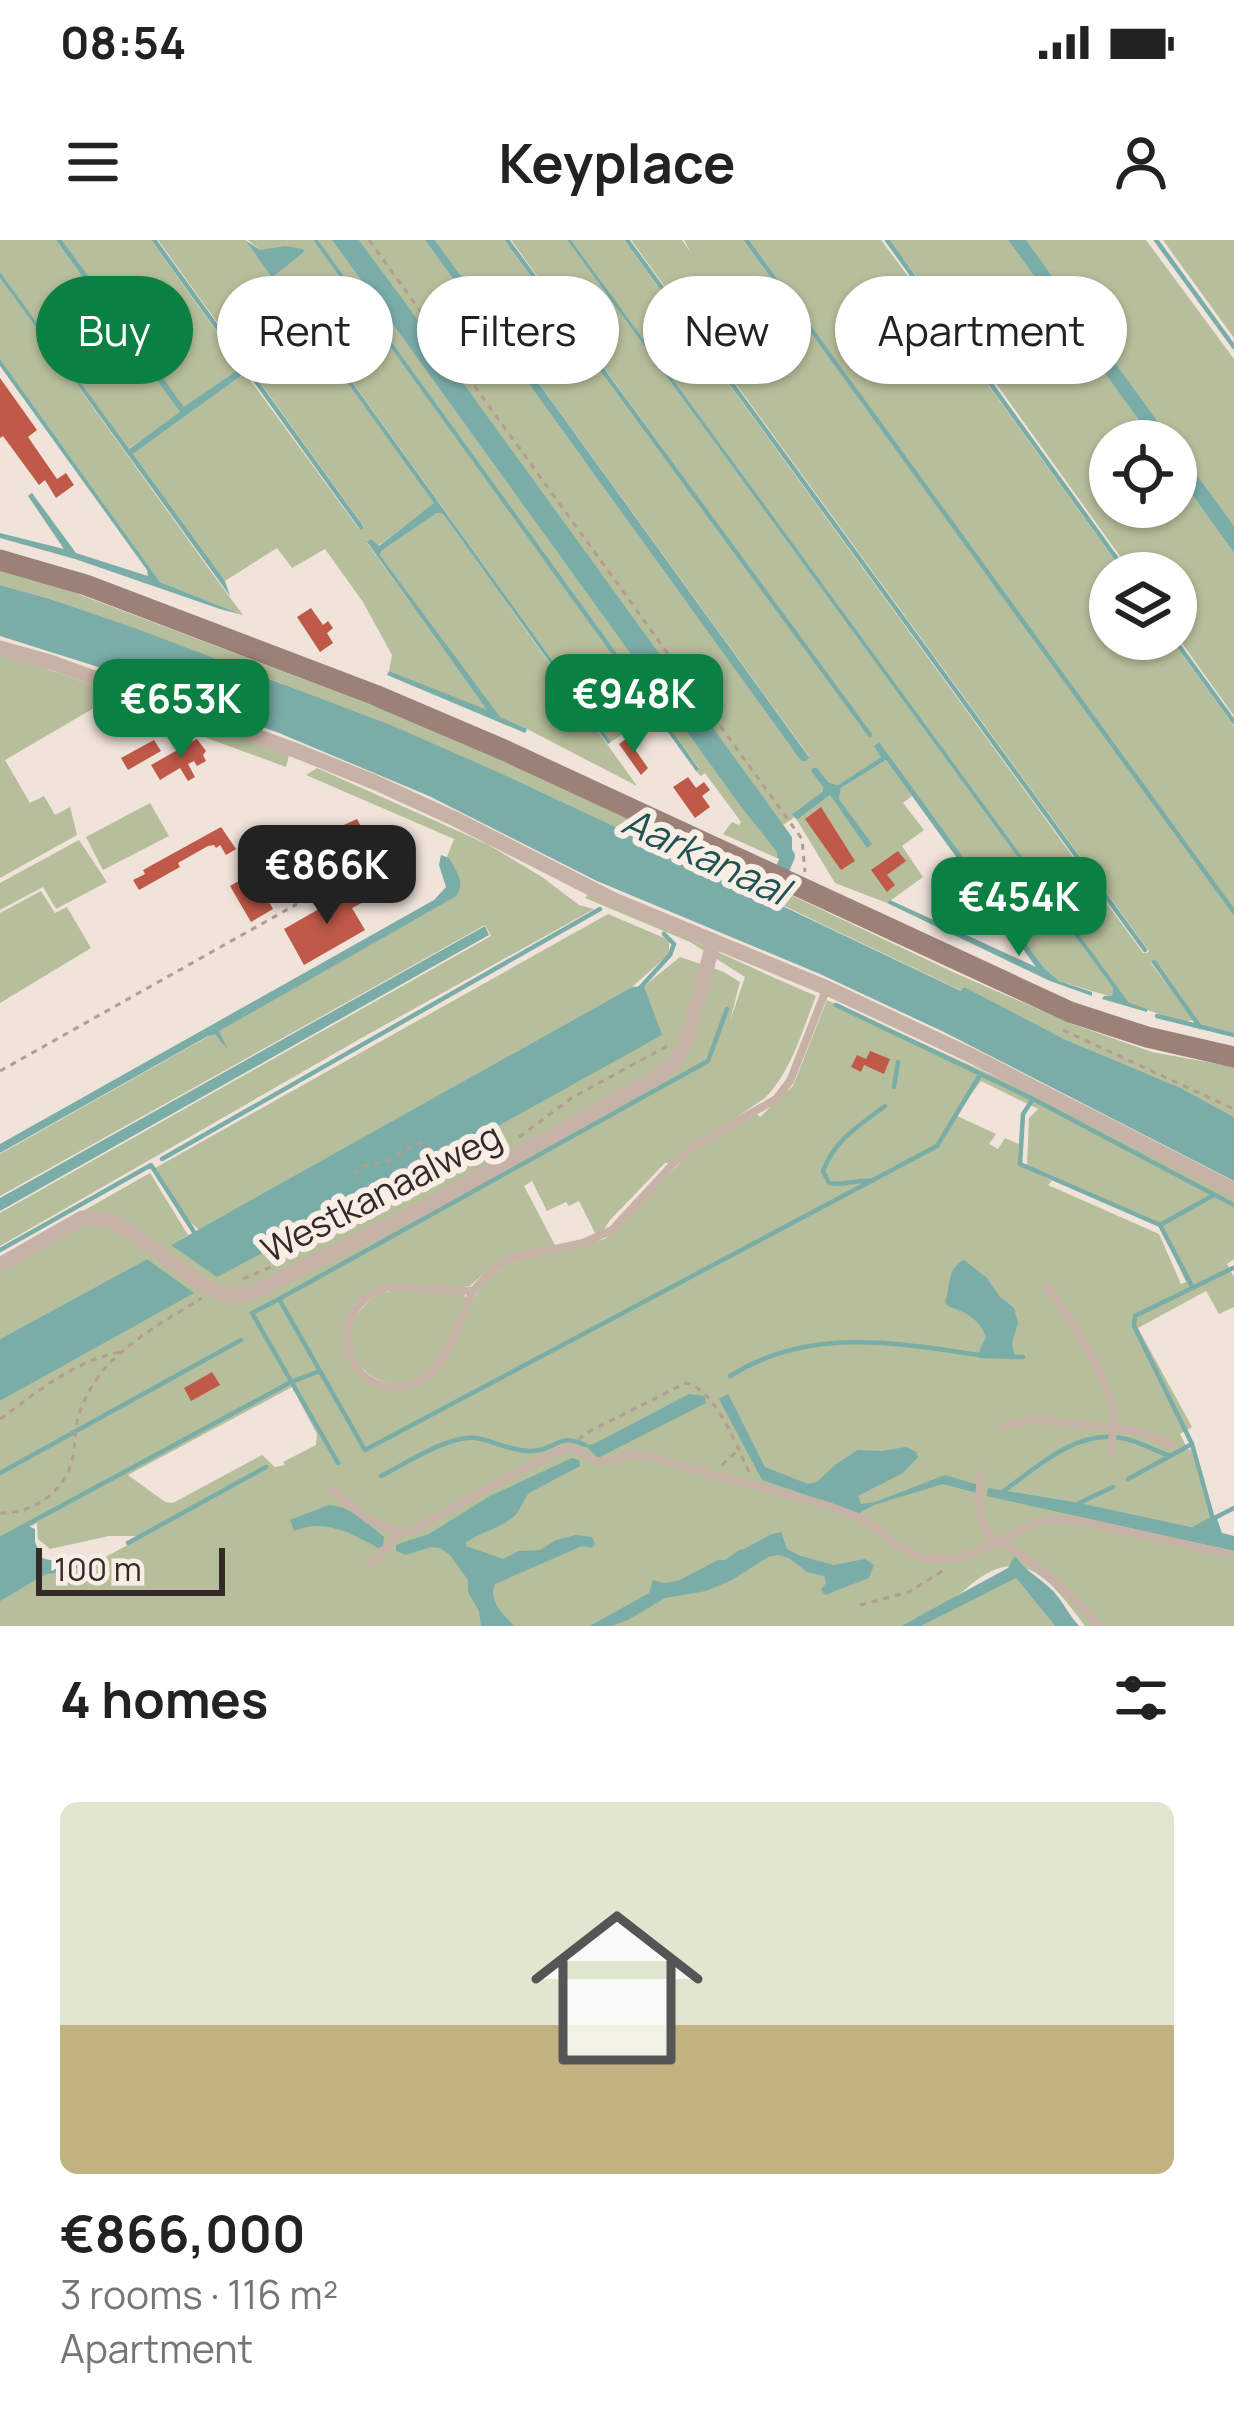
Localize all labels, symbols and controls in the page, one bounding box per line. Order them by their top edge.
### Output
text: 08:54 [60,11,186,73]
text: Keyplace [498,125,736,199]
icon: menu [60,129,126,195]
icon: person [1108,129,1174,195]
chip: Buy [36,276,193,384]
chip: Rent [217,276,393,384]
chip: Filters [417,276,619,384]
chip: New [643,276,811,384]
chip: Apartment [835,276,1127,384]
map controls [1089,420,1197,660]
button: locate [1089,420,1197,528]
button: layers [1089,552,1197,660]
pin: €948K [550,654,718,756]
pin: €653K [97,659,265,761]
text: €948K [572,666,696,720]
text: €653K [120,671,242,725]
water label: Aarkanaal [614,793,802,919]
pin: €866K [243,825,411,927]
text: €866K [265,837,389,891]
pin: €454K [935,857,1103,959]
text: €454K [958,869,1080,923]
street label: Westkanaalweg [253,1111,509,1273]
scale bar [36,1542,225,1595]
text: 100 m [54,1546,142,1591]
text: 4 homes [60,1664,268,1733]
icon: filters [1108,1665,1174,1731]
icon: home [509,1880,725,2096]
text: €866,000 [60,2198,306,2267]
text: 3 rooms · 116 m² [60,2267,338,2321]
text: Apartment [60,2321,253,2375]

